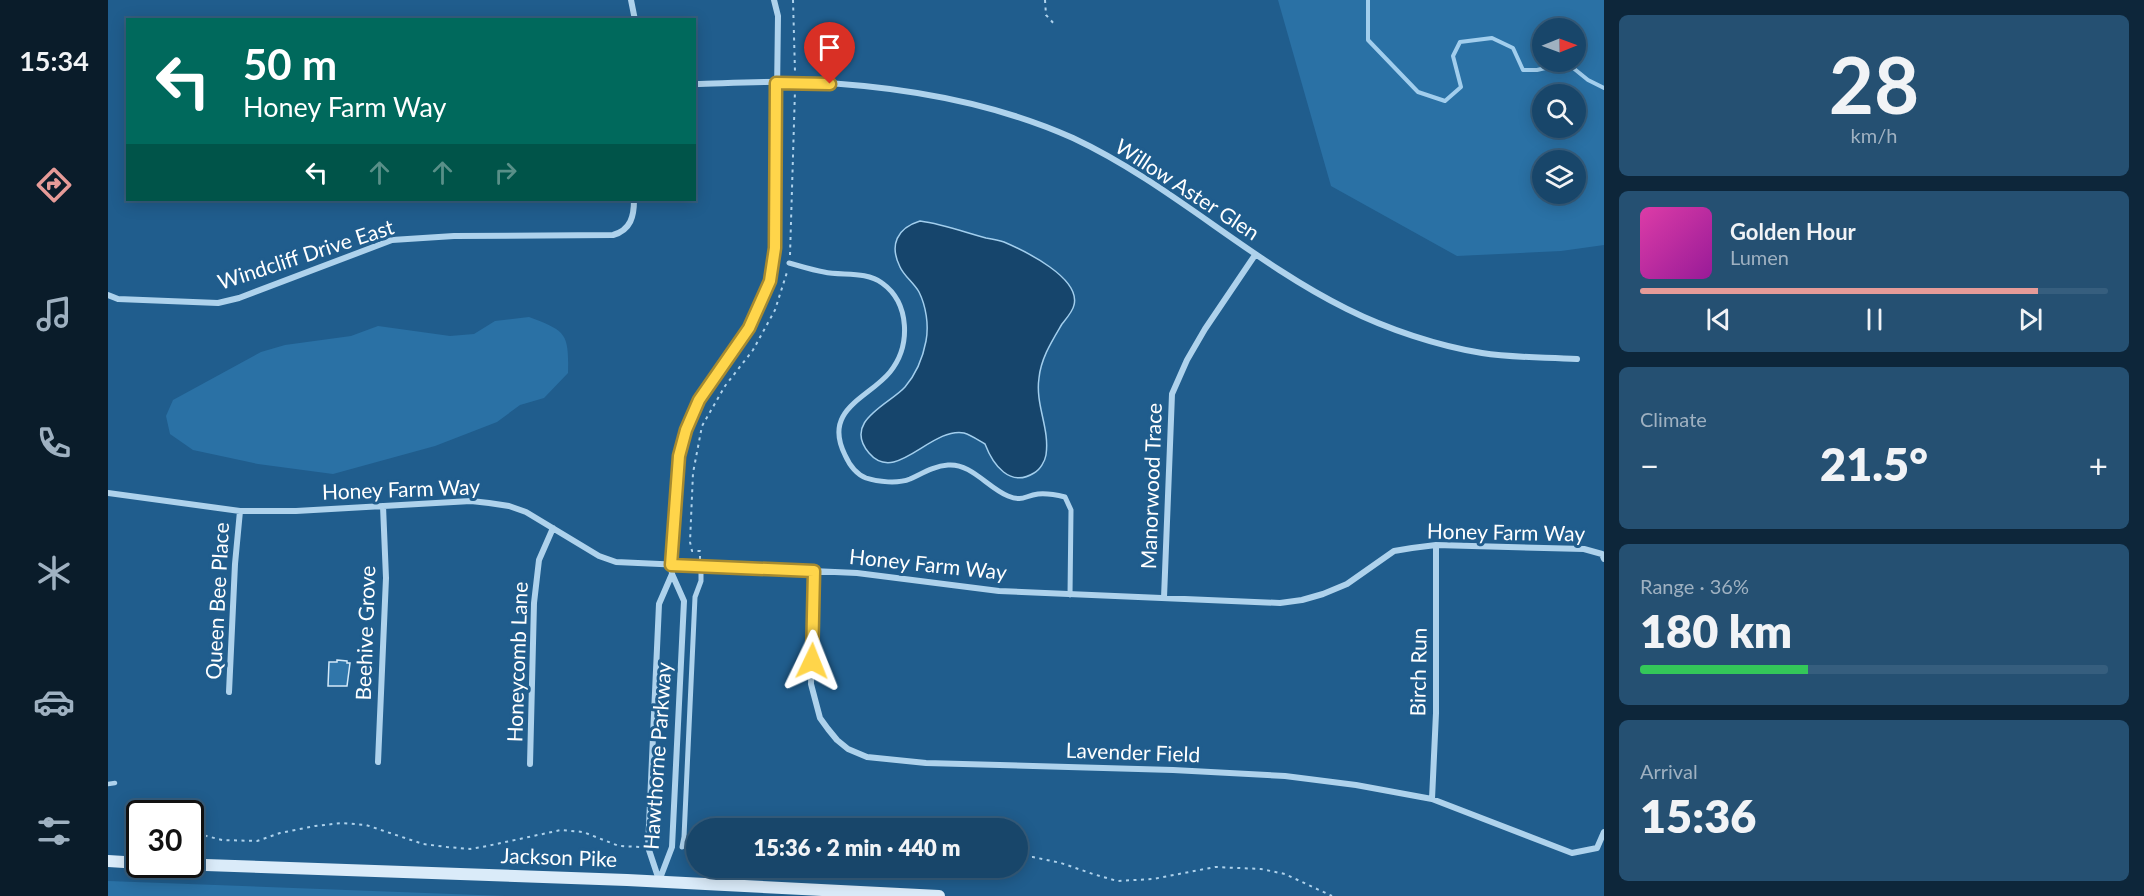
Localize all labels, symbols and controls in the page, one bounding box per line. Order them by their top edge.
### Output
north arrow [1532,18,1586,72]
map controls [1532,18,1586,204]
pin [804,22,855,84]
icon: arrive [813,31,846,64]
text: 28 [1829,37,1919,131]
text: 50 m [243,39,337,89]
icon: left [144,42,222,120]
text: 15:34 [19,44,89,77]
button: search [1532,84,1586,138]
text: Honey Farm Way [243,90,446,123]
text: km/h [1851,123,1897,147]
street label: Willow Aster Glen [1111,133,1264,245]
button: layers [1532,150,1586,204]
icon: left [300,156,333,189]
icon: ahead [363,156,396,189]
icon: ahead [426,156,459,189]
icon: right [489,156,522,189]
icon: directions [33,164,75,206]
street label: Windcliff Drive East [214,213,397,294]
text: Golden Hour [1730,218,1856,245]
text: Lumen [1730,245,1789,269]
icon: music [33,293,75,335]
icon: previous [1702,303,1735,336]
icon: pause [1858,303,1891,336]
icon: next [2014,303,2047,336]
street label: Manorwood Trace [1135,402,1166,570]
text: Climate [1640,407,1707,431]
icon: phone [33,422,75,464]
text: 21.5° [1820,437,1928,491]
text: − [1640,445,1659,485]
text: + [2089,445,2108,485]
street label: Honey Farm Way [321,473,481,504]
street label: Honey Farm Way [1427,518,1586,545]
street label: Queen Bee Place [200,522,233,680]
street label: Honey Farm Way [848,543,1008,584]
icon: climate [33,552,75,594]
street label: Beehive Grove [350,565,379,701]
text: Range · 36% [1640,574,1749,598]
street label: Honeycomb Lane [501,581,532,743]
text: 180 km [1640,604,1792,658]
street label: Birch Run [1404,627,1431,717]
position arrow [780,629,844,693]
street label: Hawthorne Parkway [637,661,676,851]
icon: car [33,681,75,723]
street label: Lavender Field [1065,737,1201,766]
text: Arrival [1640,759,1698,783]
text: 15:36 [1640,789,1756,843]
speed limit sign: 30 [126,800,204,878]
icon: filters [33,810,75,852]
text: 15:36 · 2 min · 440 m [754,834,960,861]
street label: Jackson Pike [500,842,618,871]

